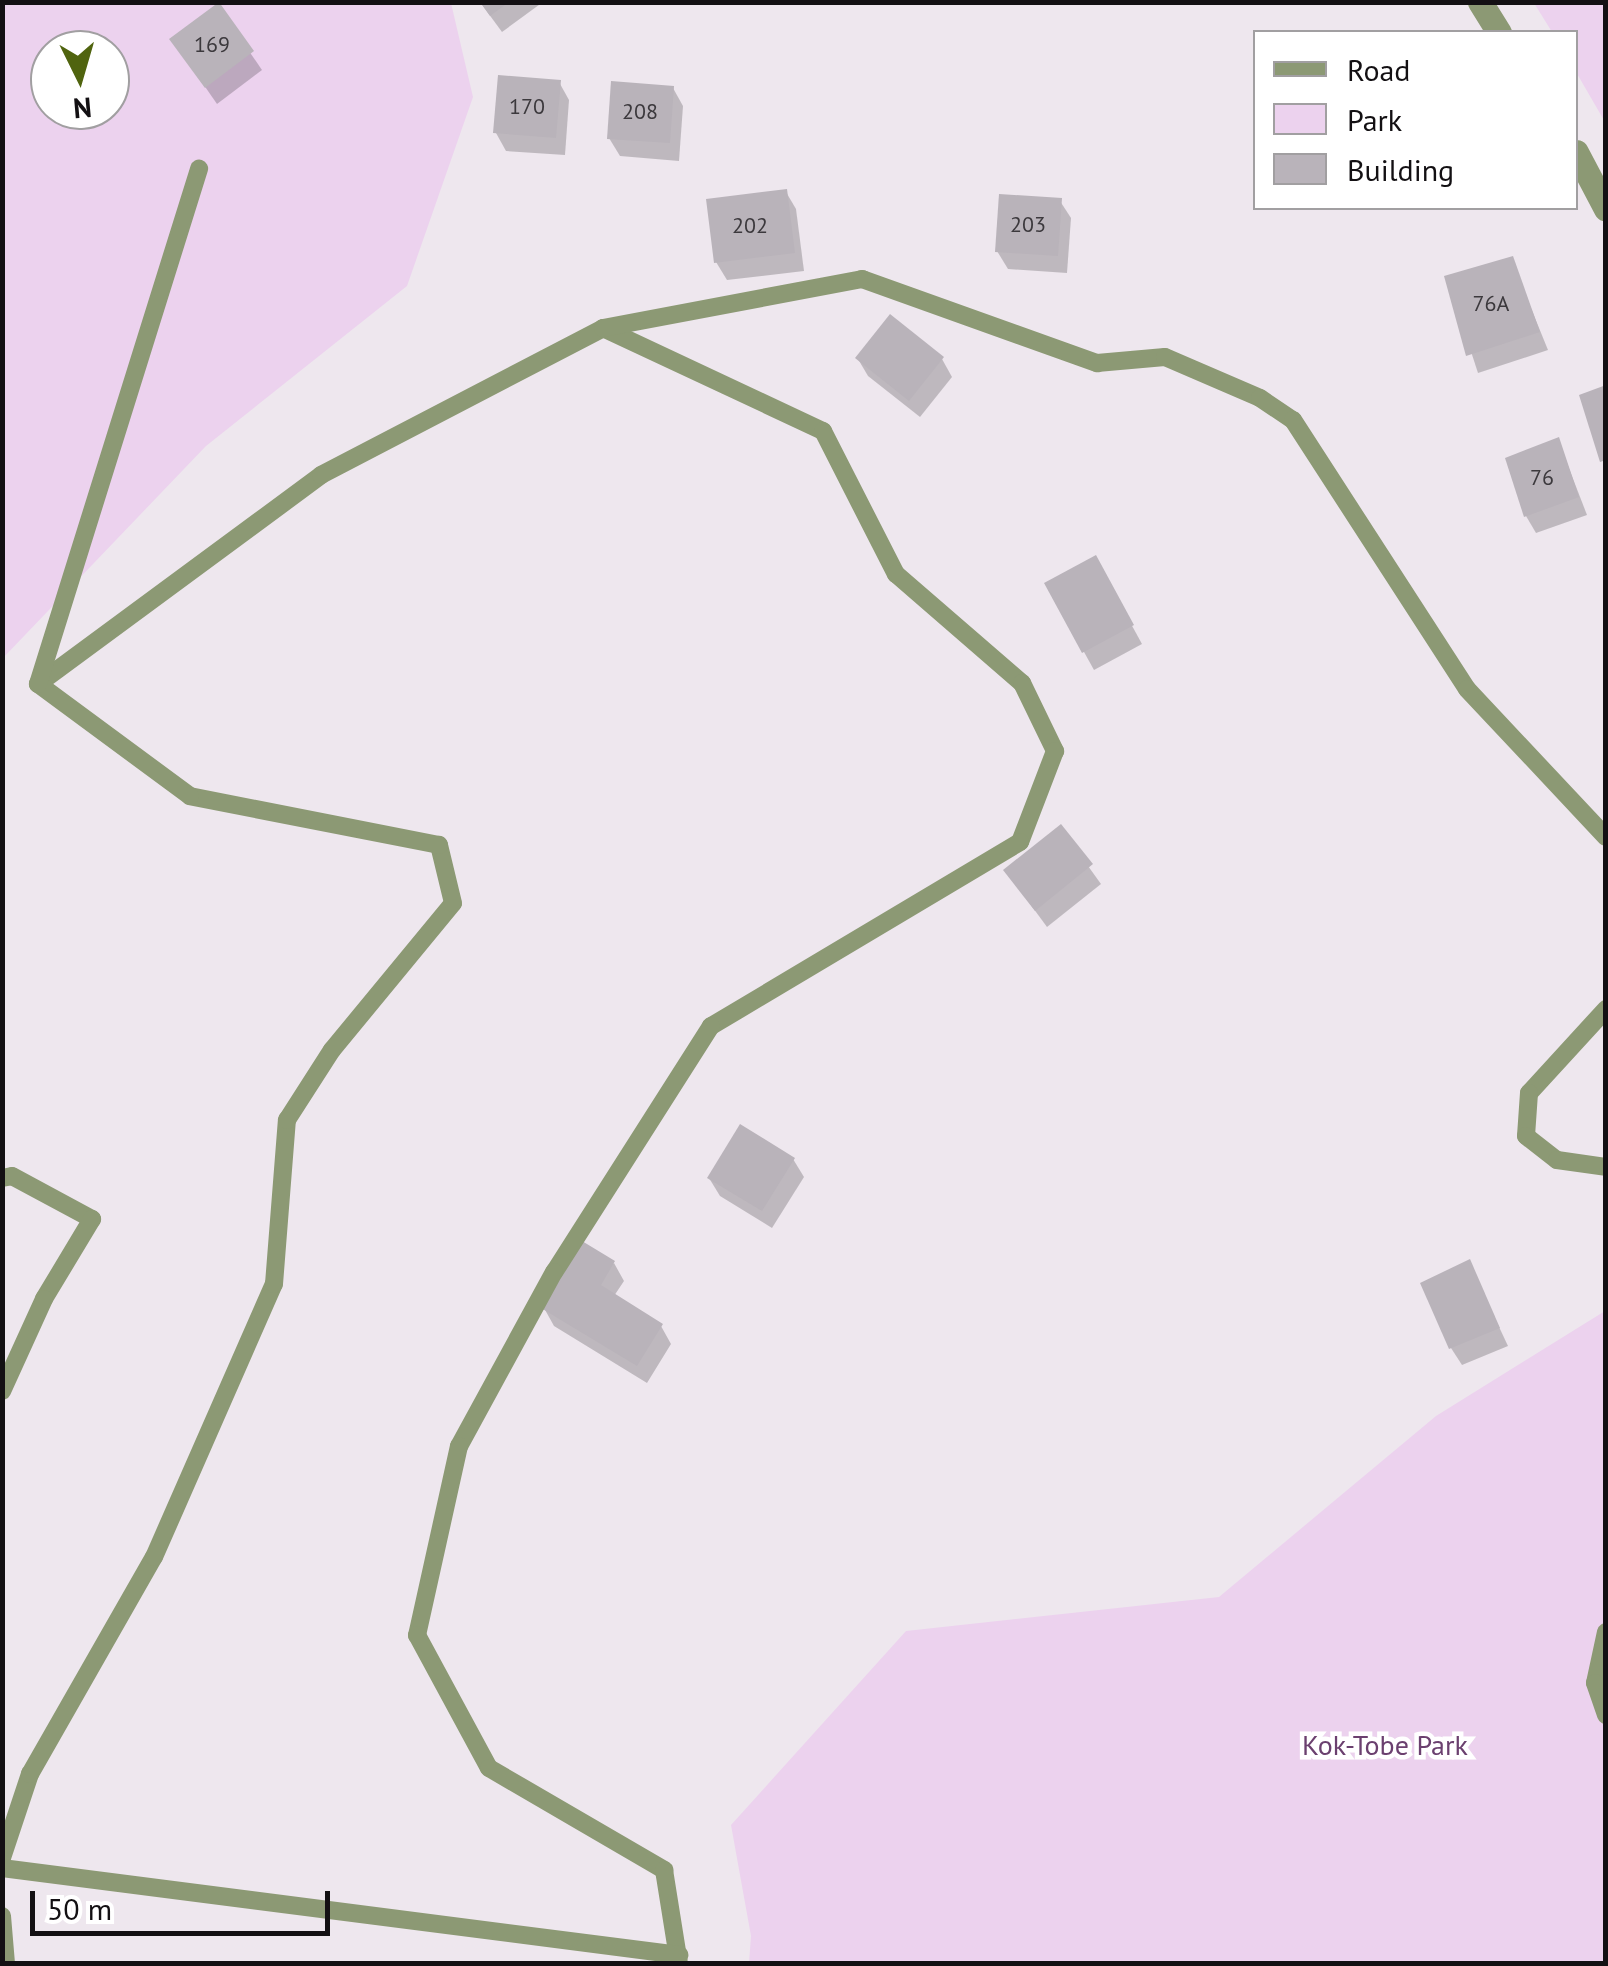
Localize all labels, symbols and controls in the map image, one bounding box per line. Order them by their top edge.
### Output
north arrow [30,30,130,130]
legend [1253,30,1578,210]
house number: 169 [194,32,230,58]
text: Road [1347,50,1411,89]
text: N [72,89,93,128]
house number: 170 [509,94,545,120]
house number: 208 [622,99,658,125]
text: Park [1347,100,1402,139]
text: Building [1347,150,1454,189]
house number: 203 [1010,212,1046,238]
house number: 202 [732,213,768,239]
house number: 76А [1473,291,1509,317]
house number: 76 [1530,465,1554,491]
park label: Kok-Tobe Park [1302,1728,1468,1762]
scale bar [35,1871,335,1933]
text: 50 m [47,1889,112,1928]

